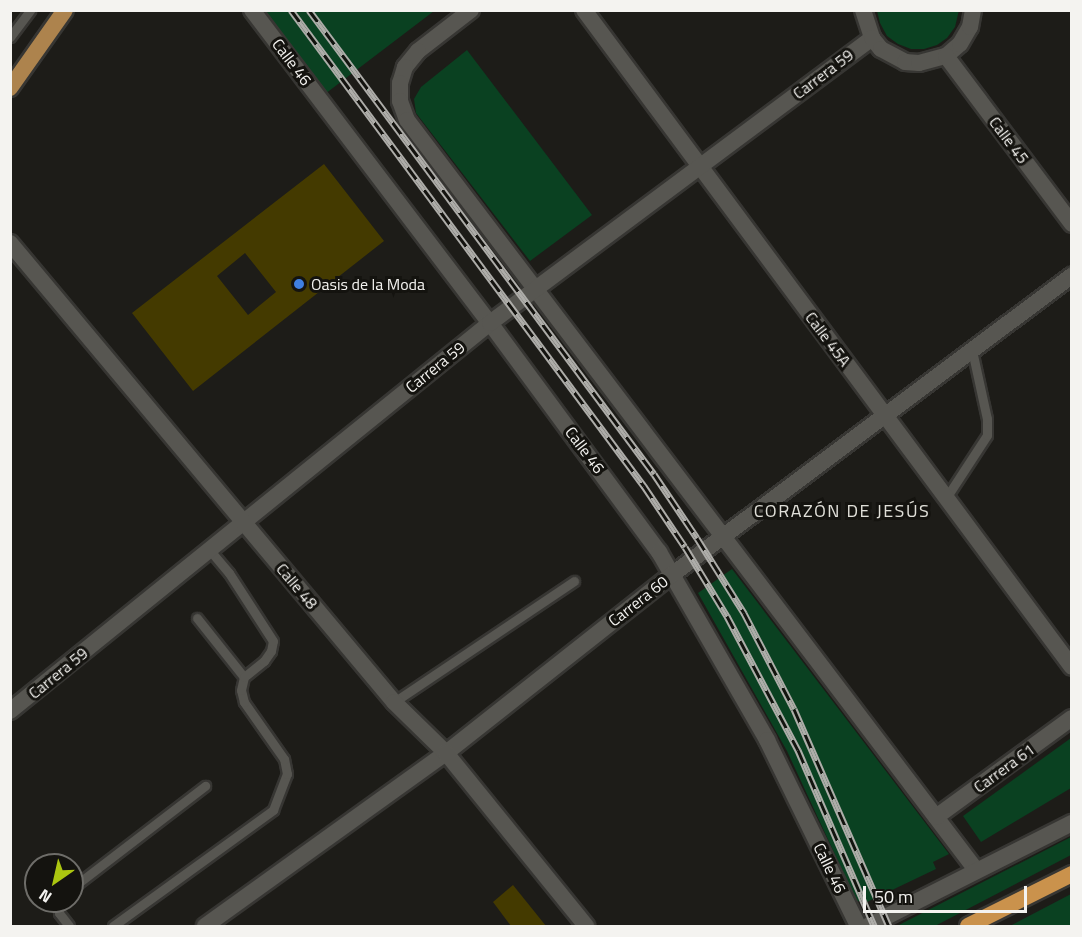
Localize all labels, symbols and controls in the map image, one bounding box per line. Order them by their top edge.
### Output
street label: Calle 46 [268,35,316,89]
street label: Carrera 59 [789,45,857,103]
street label: Calle 45 [985,113,1033,167]
place label: Oasis de la Moda [311,274,425,294]
marker: Oasis de la Moda [292,277,306,291]
street label: Calle 45A [801,308,855,370]
street label: Carrera 59 [401,337,469,397]
street label: Calle 46 [561,423,609,477]
district label: CORAZÓN DE JESÚS [754,500,930,522]
street label: Calle 48 [272,559,322,613]
street label: Carrera 60 [604,572,672,630]
street label: Carrera 59 [24,643,92,703]
street label: Carrera 61 [970,739,1038,797]
street label: Calle 46 [810,840,850,896]
north arrow [24,853,84,913]
scale bar [866,874,1030,912]
text: N [34,883,56,909]
text: 50 m [874,883,913,910]

